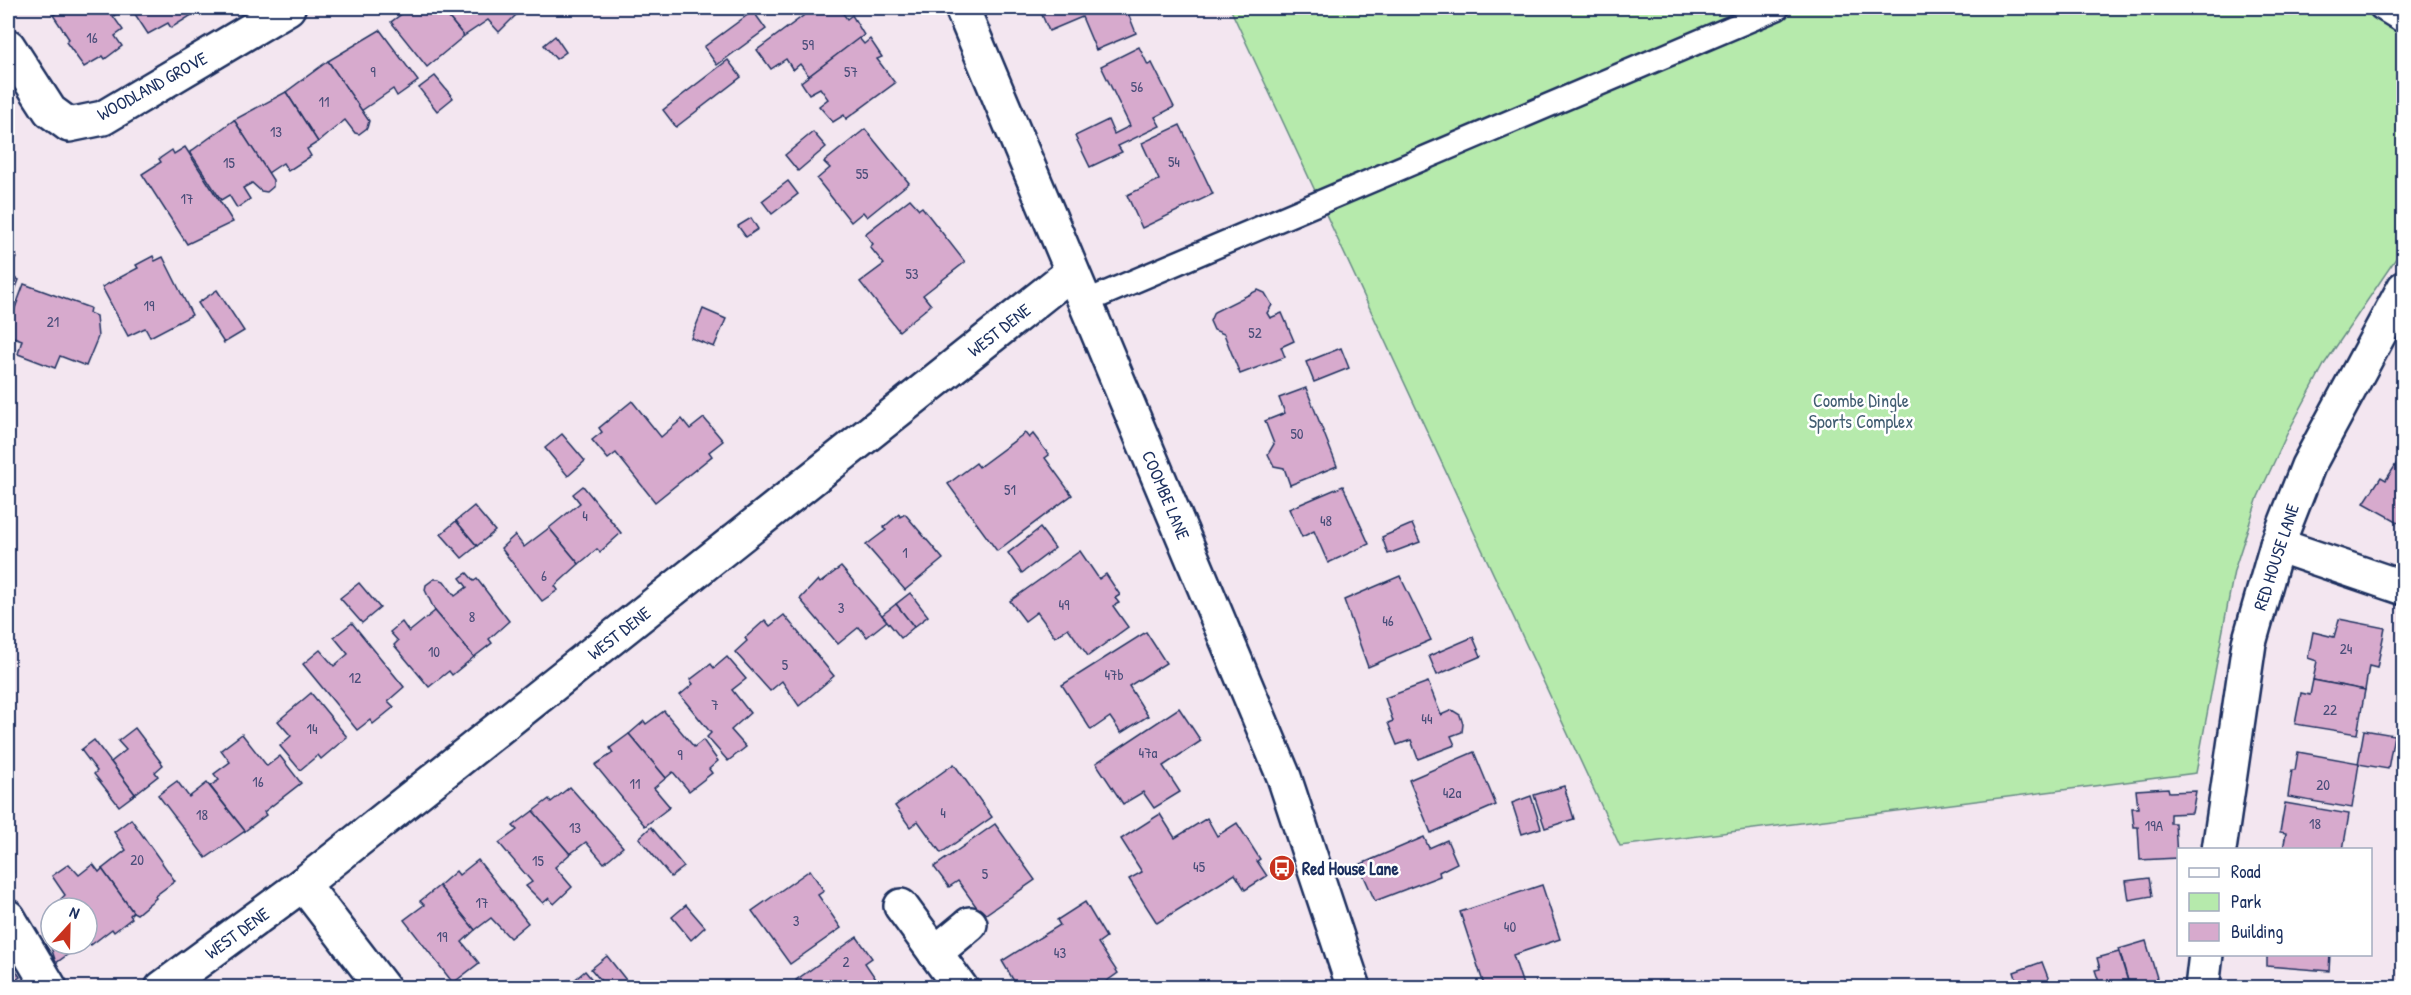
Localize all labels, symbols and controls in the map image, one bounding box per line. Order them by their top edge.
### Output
house number: 16 [86,27,98,48]
house number: 59 [802,34,814,55]
street label: WOODLAND GROVE [92,45,212,127]
house number: 9 [370,61,376,82]
house number: 57 [844,61,858,82]
house number: 56 [1131,76,1143,97]
house number: 11 [319,91,329,112]
house number: 13 [270,121,282,142]
house number: 54 [1168,151,1180,172]
house number: 15 [223,152,236,173]
house number: 55 [856,163,869,184]
house number: 17 [181,188,193,209]
house number: 53 [905,263,919,284]
house number: 19 [144,295,155,316]
street label: WEST DENE [962,297,1036,363]
house number: 21 [47,311,59,332]
house number: 52 [1248,322,1262,343]
park label: Coombe Dingle Sports Complex [1809,388,1913,434]
house number: 50 [1290,423,1304,444]
street label: COOMBE LANE [1136,446,1196,544]
house number: 51 [1004,479,1016,500]
street label: RED HOUSE LANE [2247,501,2305,613]
house number: 4 [582,505,588,526]
house number: 48 [1320,510,1332,531]
house number: 1 [902,542,908,563]
house number: 6 [541,565,547,586]
house number: 49 [1058,594,1070,615]
house number: 3 [838,597,845,618]
street label: WEST DENE [582,600,656,666]
house number: 8 [469,606,475,627]
house number: 46 [1382,610,1394,631]
house number: 24 [2340,638,2353,659]
house number: 10 [428,641,440,662]
house number: 5 [782,654,789,675]
house number: 47b [1104,664,1124,685]
house number: 12 [349,667,361,688]
house number: 7 [711,694,719,715]
house number: 22 [2323,699,2337,720]
house number: 44 [1421,708,1433,729]
house number: 14 [306,718,318,739]
house number: 47a [1139,742,1158,763]
house number: 9 [677,744,683,765]
house number: 16 [252,771,264,792]
house number: 11 [630,773,640,794]
house number: 20 [2316,774,2330,795]
house number: 42a [1443,782,1461,803]
house number: 4 [940,802,946,823]
house number: 18 [196,804,208,825]
house number: 18 [2309,813,2321,834]
house number: 19A [2145,815,2164,836]
house number: 13 [569,817,581,838]
legend [2177,848,2372,956]
house number: 20 [130,849,144,870]
house number: 15 [532,850,545,871]
bus stop icon: Red House Lane [1267,853,1297,883]
house number: 45 [1193,856,1206,877]
place label: Red House Lane [1302,856,1399,881]
text: Road [2231,859,2261,884]
house number: 5 [982,863,989,884]
text: Park [2231,889,2262,914]
house number: 17 [476,892,488,913]
north arrow [39,896,99,956]
text: N [67,900,83,924]
street label: WEST DENE [200,901,274,965]
house number: 3 [793,910,800,931]
house number: 40 [1504,916,1516,937]
text: Building [2231,919,2283,944]
house number: 19 [437,926,448,947]
house number: 43 [1054,942,1066,963]
house number: 2 [842,951,850,972]

